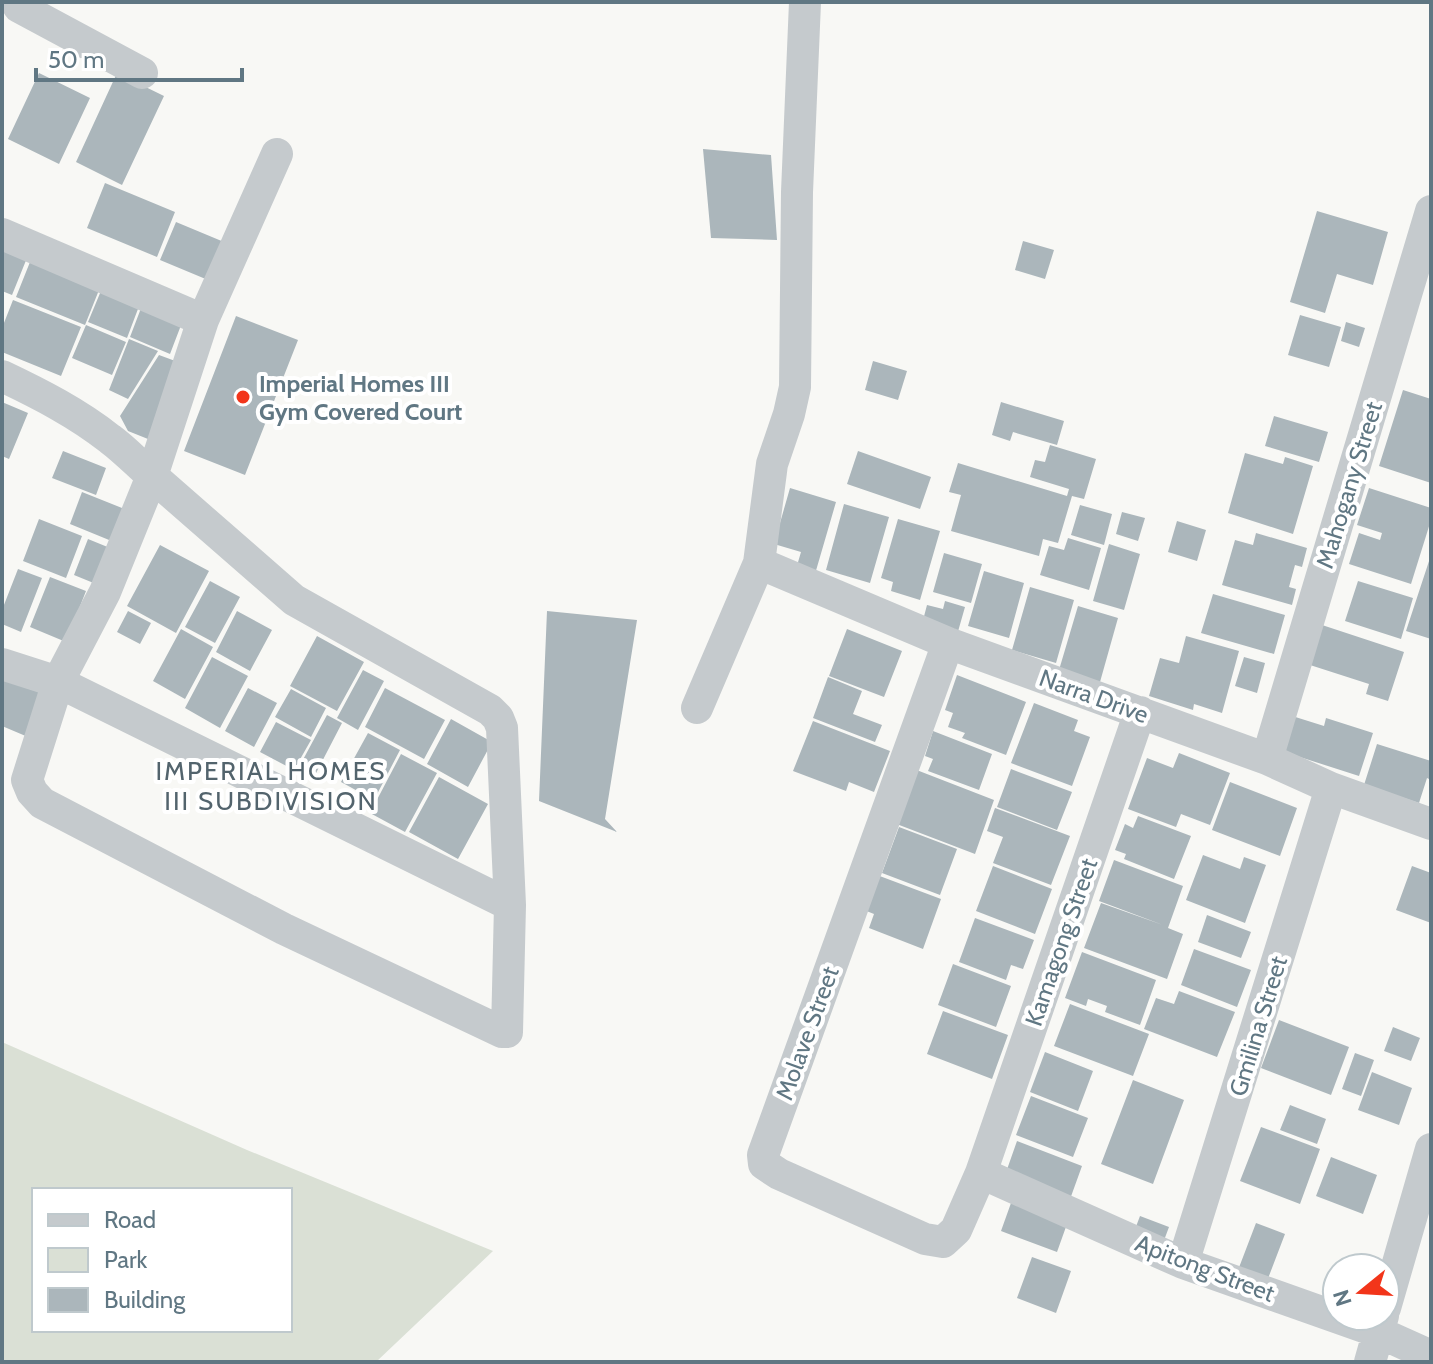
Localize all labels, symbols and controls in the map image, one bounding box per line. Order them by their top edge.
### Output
scale bar [36,32,242,82]
text: 50 m [48,45,104,74]
place label: Imperial Homes III Gym Covered Court [259,369,462,426]
marker: Imperial Homes III Gym Covered Court [234,388,252,406]
street label: Mahogany Street [1310,398,1388,572]
street label: Narra Drive [1036,663,1152,729]
district label: IMPERIAL HOMES III SUBDIVISION [156,755,386,817]
street label: Kamagong Street [1019,854,1103,1030]
street label: Gmilina Street [1223,952,1293,1100]
street label: Molave Street [769,962,845,1104]
legend [32,1188,292,1332]
text: Road [104,1205,156,1234]
street label: Apitong Street [1131,1228,1279,1308]
text: Park [104,1245,147,1274]
north arrow [1321,1252,1401,1332]
text: Building [104,1285,186,1314]
text: N [1327,1286,1358,1310]

